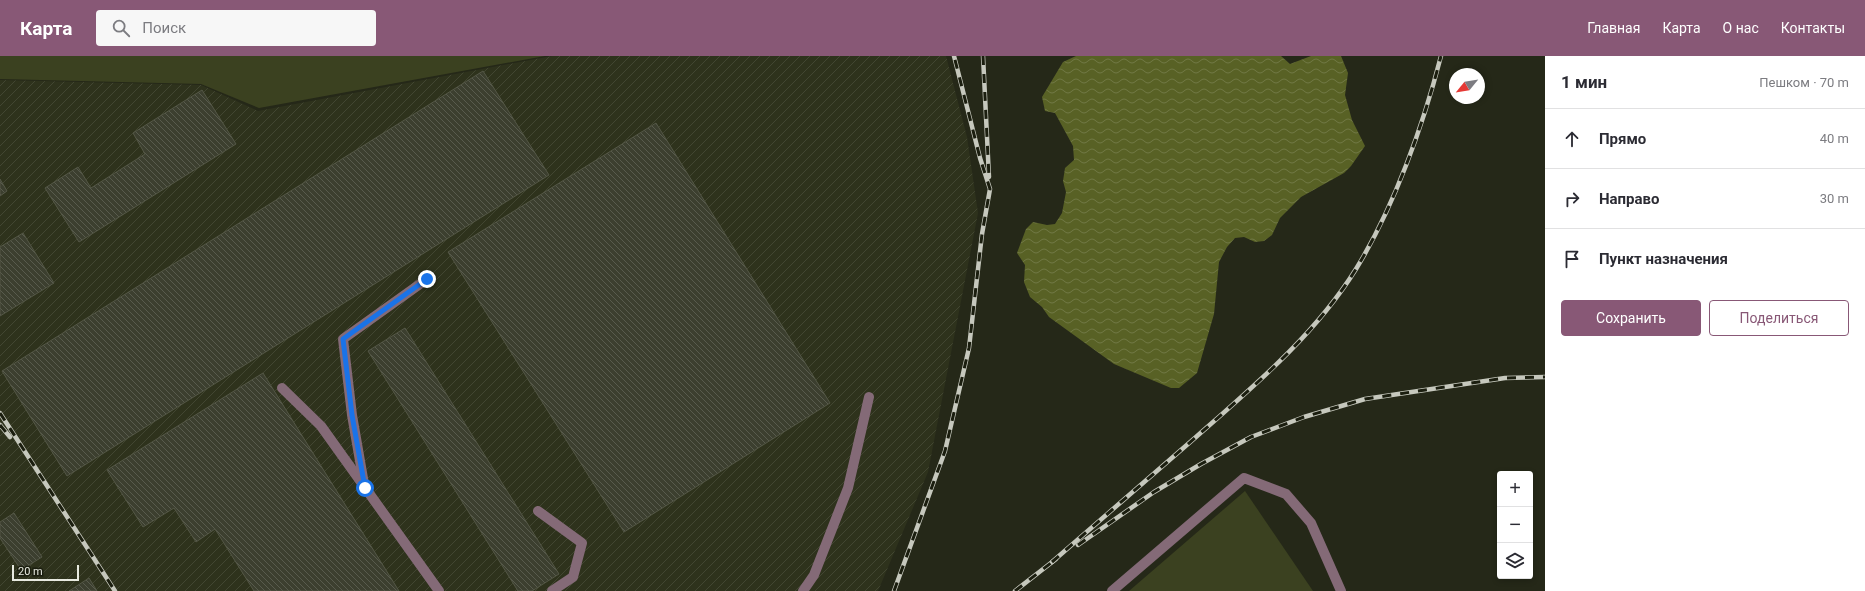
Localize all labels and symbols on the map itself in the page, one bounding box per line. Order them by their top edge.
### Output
north arrow [1449,68,1485,104]
route end [418,270,436,288]
route start [356,479,374,497]
scale bar [12,563,79,582]

